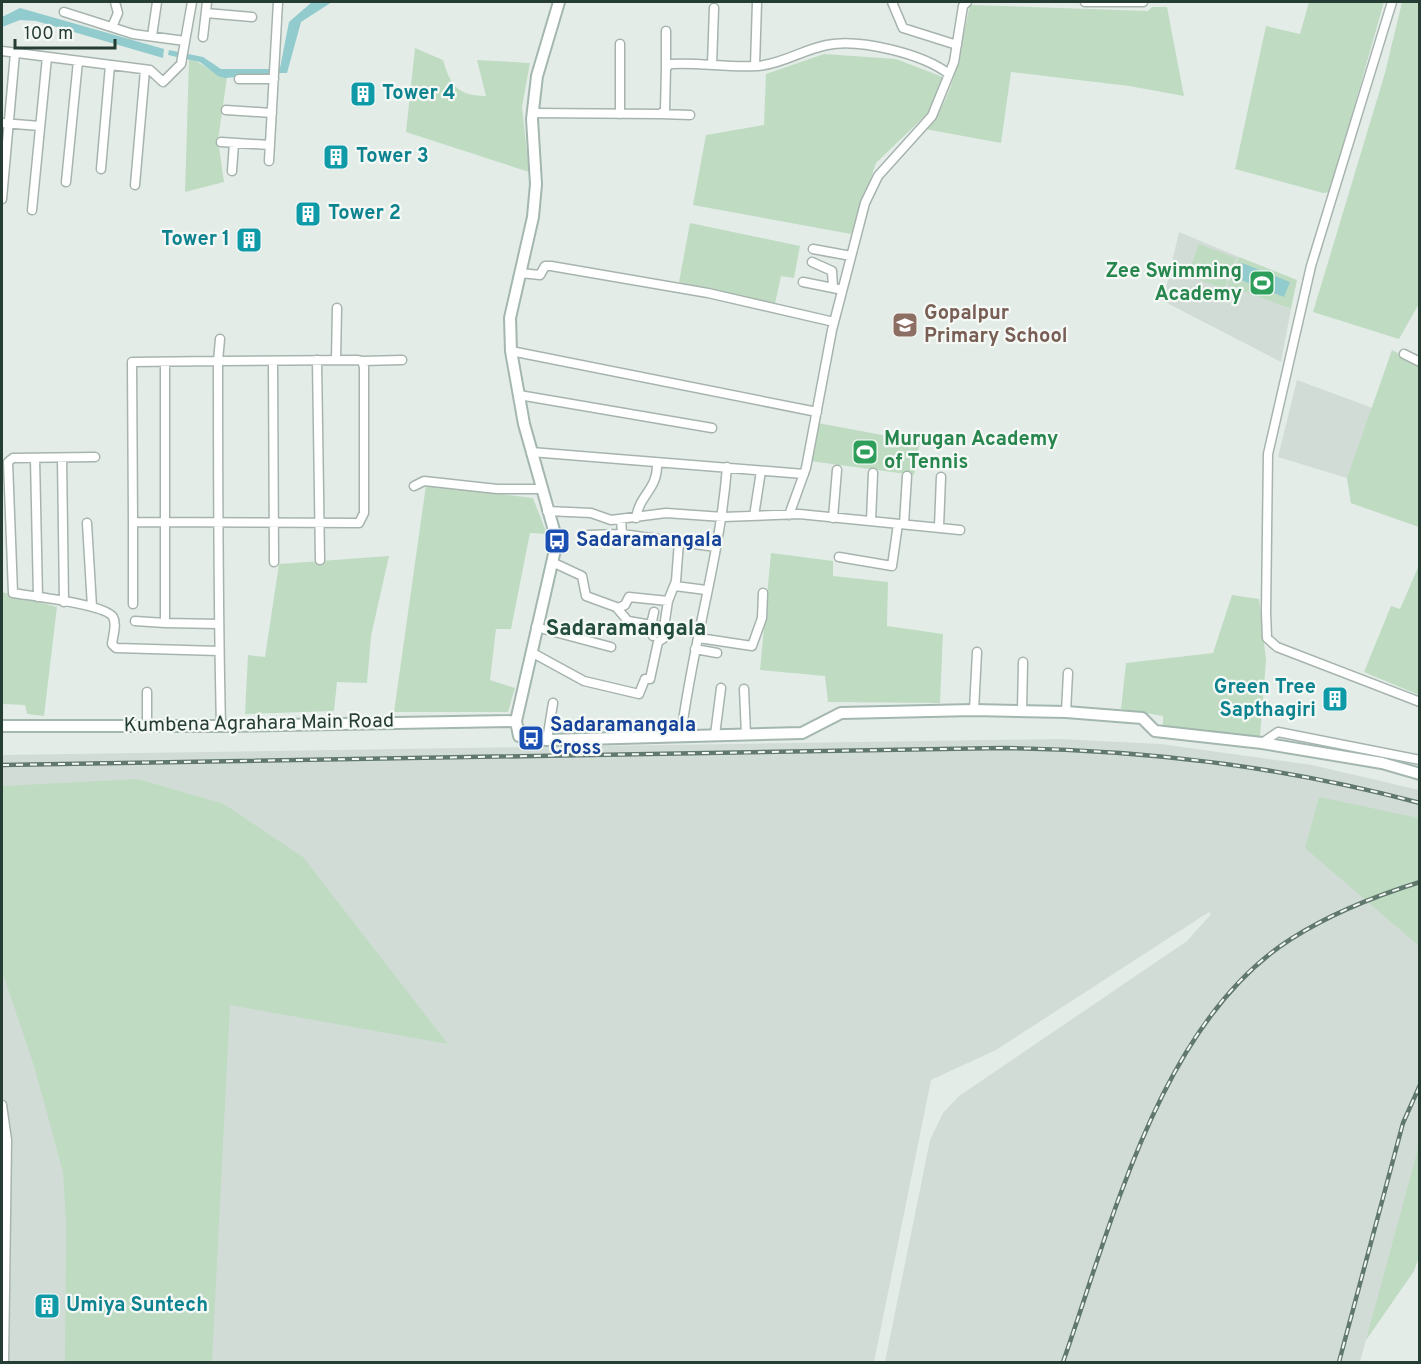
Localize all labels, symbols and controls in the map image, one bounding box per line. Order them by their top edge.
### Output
scale bar [15,12,116,50]
text: 100 m [24,23,73,46]
building icon: Tower 4 [348,79,378,109]
place label: Tower 4 [382,81,456,107]
building icon: Tower 3 [321,142,351,172]
place label: Tower 3 [356,144,429,170]
building icon: Tower 2 [293,199,323,229]
place label: Tower 2 [328,201,401,227]
building icon: Tower 1 [234,225,264,255]
place label: Tower 1 [161,227,230,253]
place label: Zee Swimming Academy [1105,259,1242,308]
sports icon: Zee Swimming Academy [1247,268,1277,298]
place label: Gopalpur Primary School [924,301,1068,350]
school or university icon: Gopalpur Primary School [890,310,920,340]
place label: Murugan Academy of Tennis [884,427,1058,476]
sports icon: Murugan Academy of Tennis [850,437,880,467]
bus stop icon: Sadaramangala [542,526,572,556]
place label: Sadaramangala [576,528,722,554]
district label: Sadaramangala [546,616,706,643]
place label: Green Tree Sapthagiri [1214,675,1316,724]
building icon: Green Tree Sapthagiri [1320,684,1350,714]
street label: Kumbena Agrahara Main Road [124,709,394,739]
place label: Sadaramangala Cross [550,713,696,762]
bus stop icon: Sadaramangala Cross [516,723,546,753]
building icon: Umiya Suntech [32,1291,62,1321]
place label: Umiya Suntech [66,1293,208,1319]

